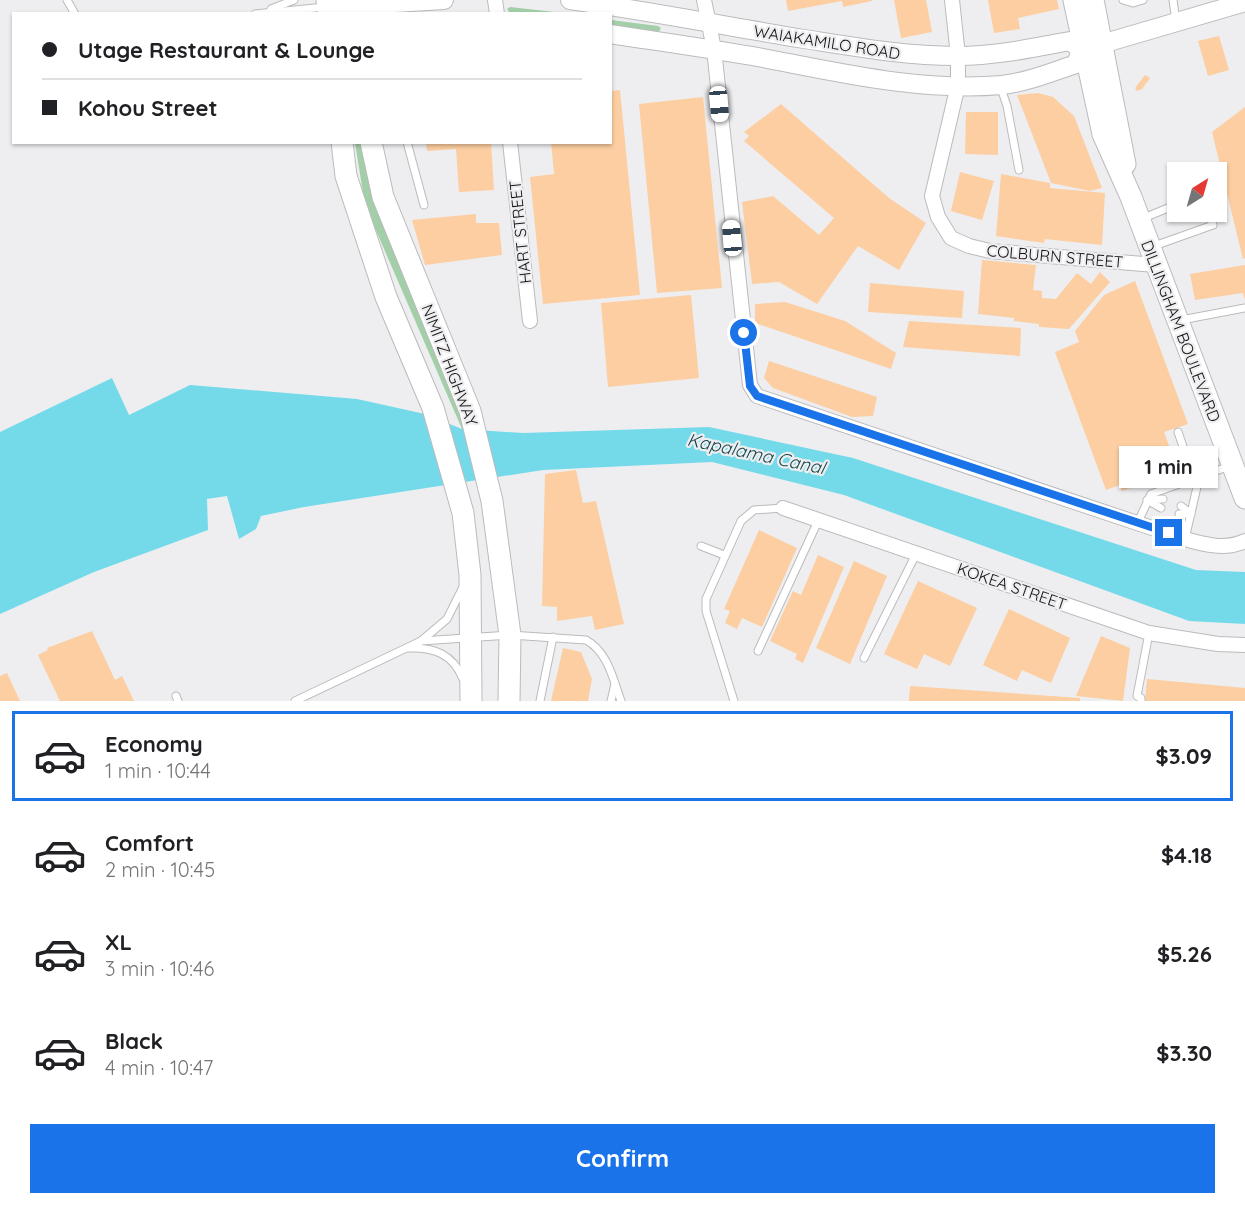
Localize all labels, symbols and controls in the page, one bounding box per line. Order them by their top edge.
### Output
street label: WAIAKAMILO ROAD [752,21,902,63]
text: Utage Restaurant & Lounge [78,36,375,64]
car [708,85,730,123]
text: Kohou Street [78,94,218,122]
north arrow [1167,162,1227,222]
map controls [1167,162,1227,222]
street label: HART STREET [505,179,535,285]
car [721,219,743,257]
street label: DILLINGHAM BOULEVARD [1137,237,1225,425]
street label: COLBURN STREET [986,240,1124,272]
street label: NIMITZ HIGHWAY [418,301,482,429]
route start [730,319,757,346]
water label: Kapalama Canal [685,428,829,480]
callout: 1 min [1120,446,1218,488]
text: 1 min [1144,454,1193,479]
route end [1155,519,1182,546]
street label: KOKEA STREET [955,558,1070,614]
icon: car [33,729,87,783]
text: Economy [105,730,203,758]
text: $3.09 [1156,742,1212,770]
text: 1 min · 10:44 [105,758,211,783]
icon: car [33,828,87,882]
text: Comfort [105,829,194,857]
text: $4.18 [1161,841,1212,869]
text: 2 min · 10:45 [105,857,215,882]
icon: car [33,927,87,981]
text: XL [105,928,132,956]
text: $5.26 [1157,940,1212,968]
text: 3 min · 10:46 [105,956,214,981]
icon: car [33,1026,87,1080]
text: Black [105,1027,163,1055]
text: $3.30 [1156,1039,1212,1067]
text: 4 min · 10:47 [105,1055,213,1080]
button: Confirm [30,1124,1215,1193]

